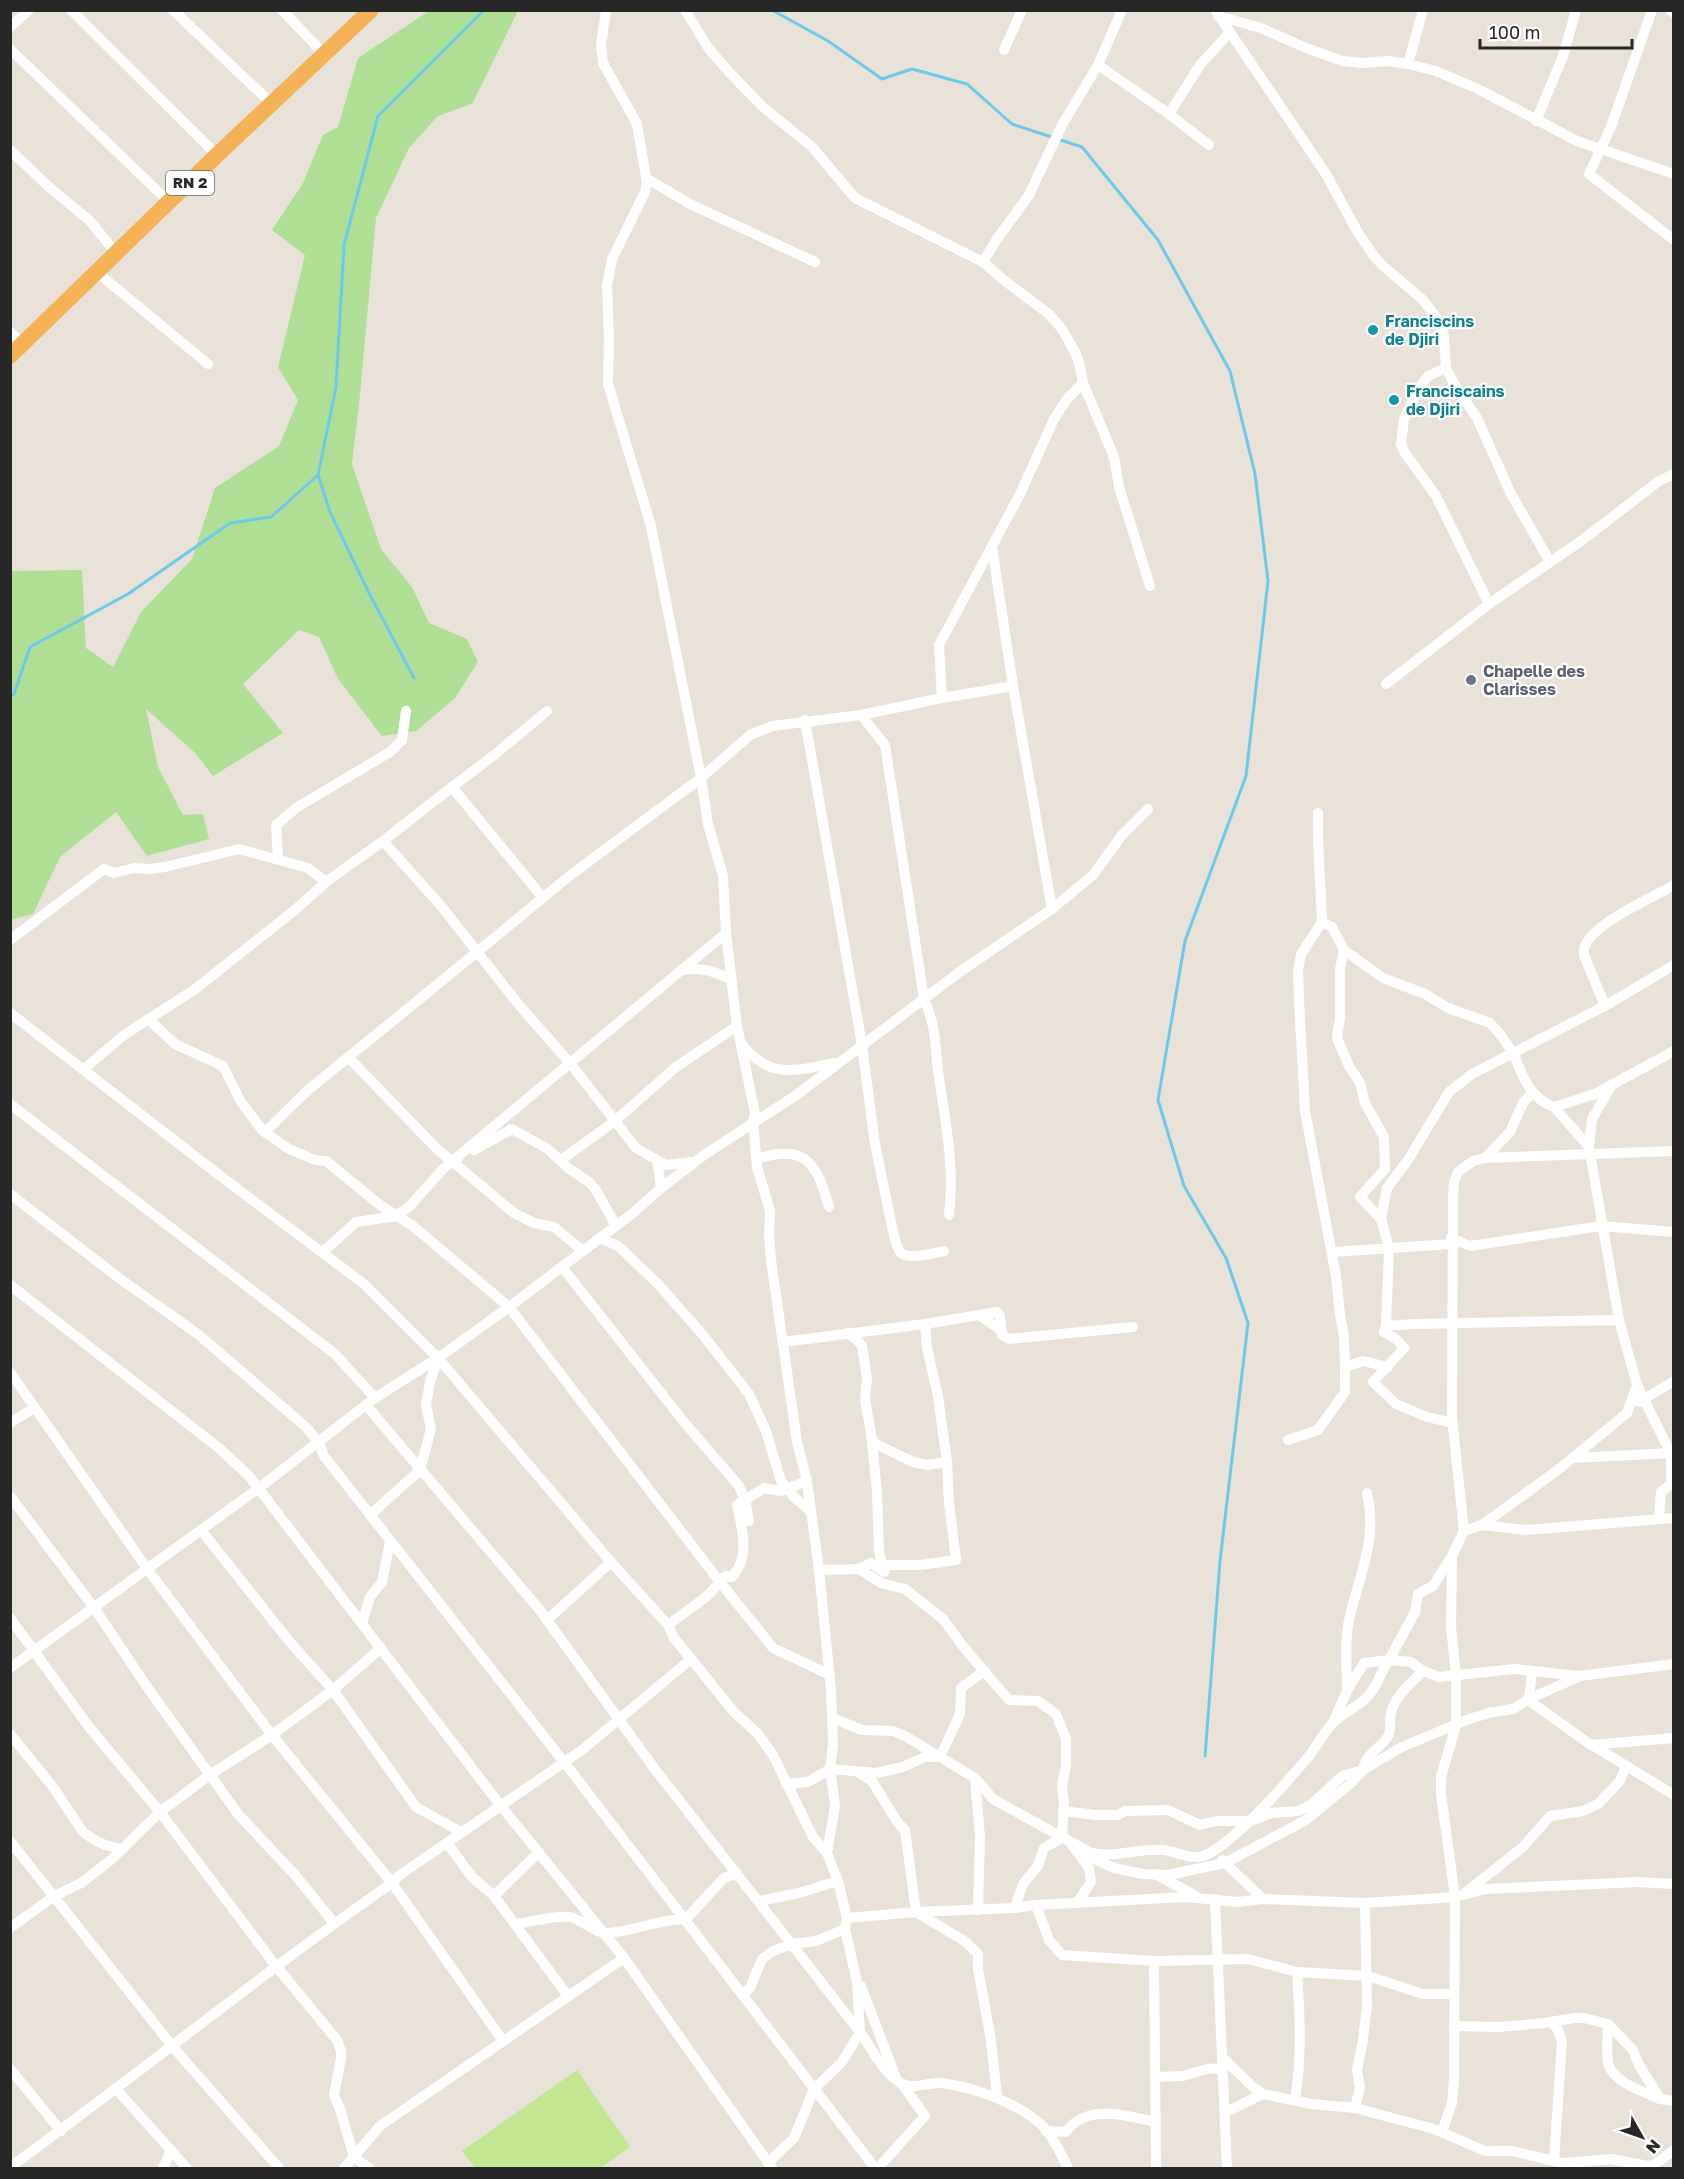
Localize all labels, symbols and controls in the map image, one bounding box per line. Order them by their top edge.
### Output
scale bar [1480,12,1632,50]
text: 100 m [1489,21,1540,43]
road number: RN 2 [166,171,214,195]
place label: Franciscins de Djiri [1385,311,1474,349]
marker: Franciscins de Djiri [1366,323,1380,337]
place label: Franciscains de Djiri [1406,381,1505,419]
marker: Franciscains de Djiri [1387,393,1401,407]
place label: Chapelle des Clarisses [1483,661,1585,699]
marker: Chapelle des Clarisses [1464,673,1478,687]
north arrow [1612,2107,1672,2167]
text: N [1642,2136,1665,2158]

